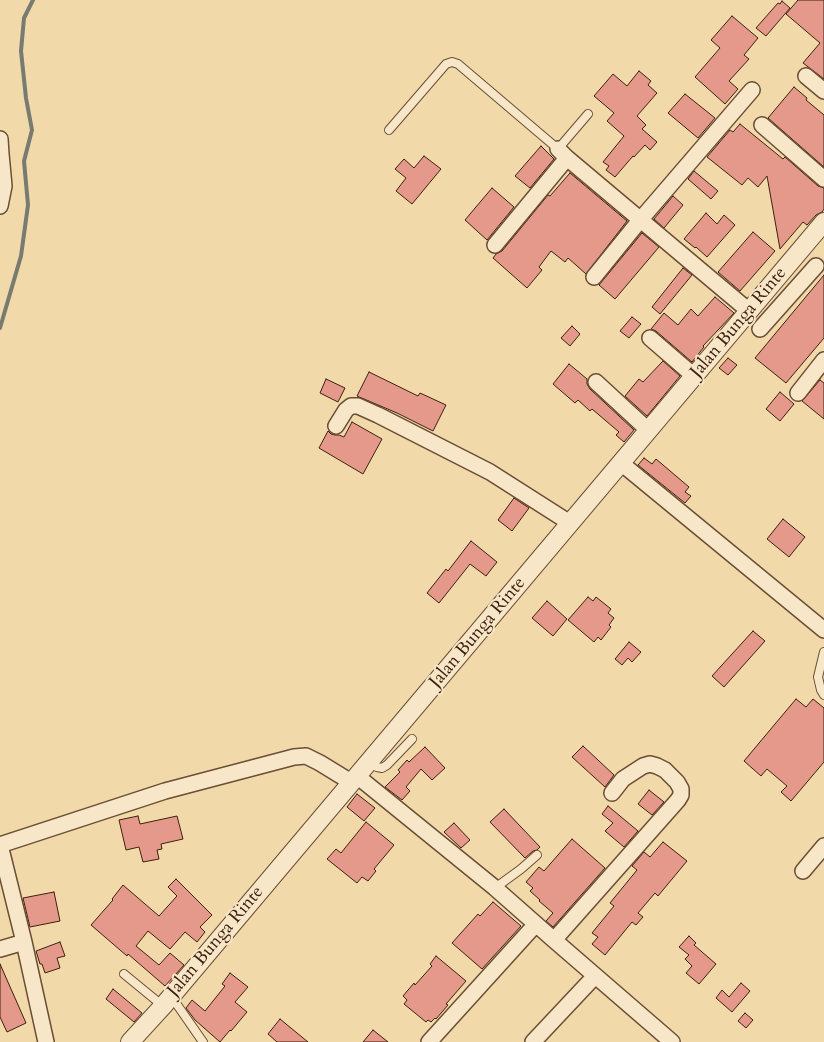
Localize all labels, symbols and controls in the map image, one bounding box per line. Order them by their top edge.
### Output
street label: Jalan Bunga Rinte [686,263,792,383]
street label: Jalan Bunga Rinte [425,573,531,693]
street label: Jalan Bunga Rinte [163,882,269,1002]

